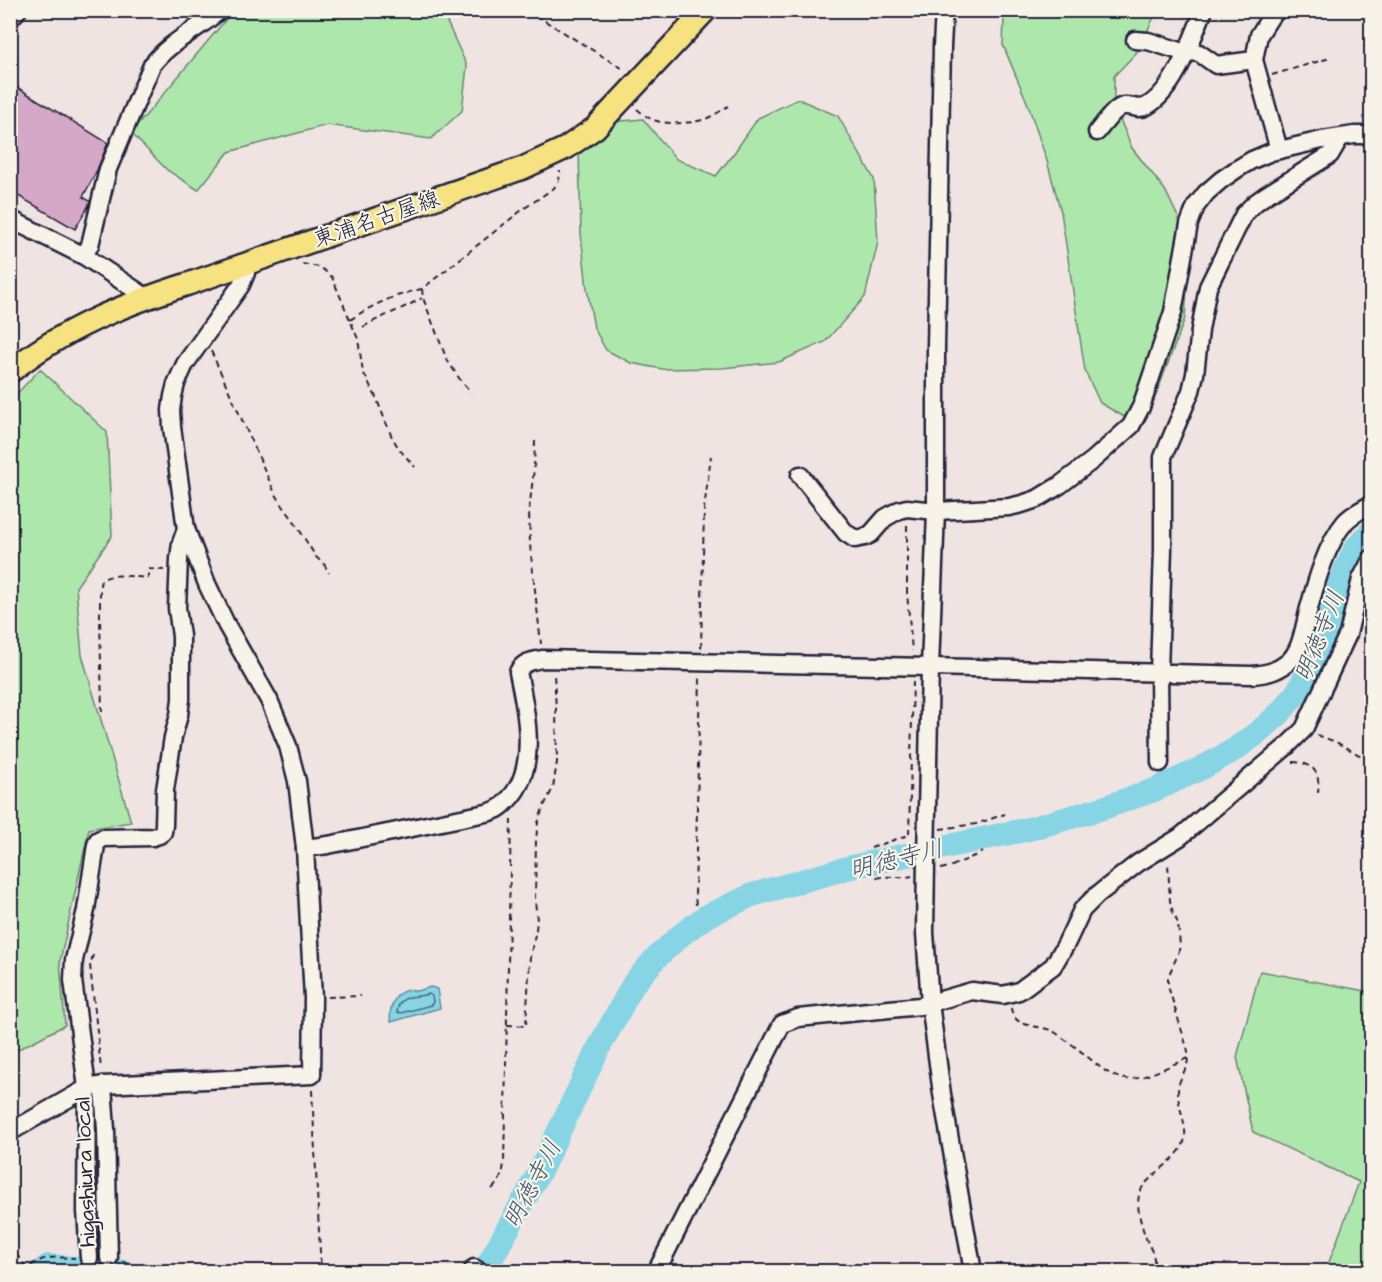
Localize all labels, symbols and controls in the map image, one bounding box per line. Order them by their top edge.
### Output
street label: 東浦名古屋線 [309,183,444,256]
water label: 明徳寺川 [1286,586,1354,687]
water label: 明徳寺川 [846,832,947,888]
street label: higashiura local [67,1097,105,1247]
water label: 明徳寺川 [495,1134,570,1235]

